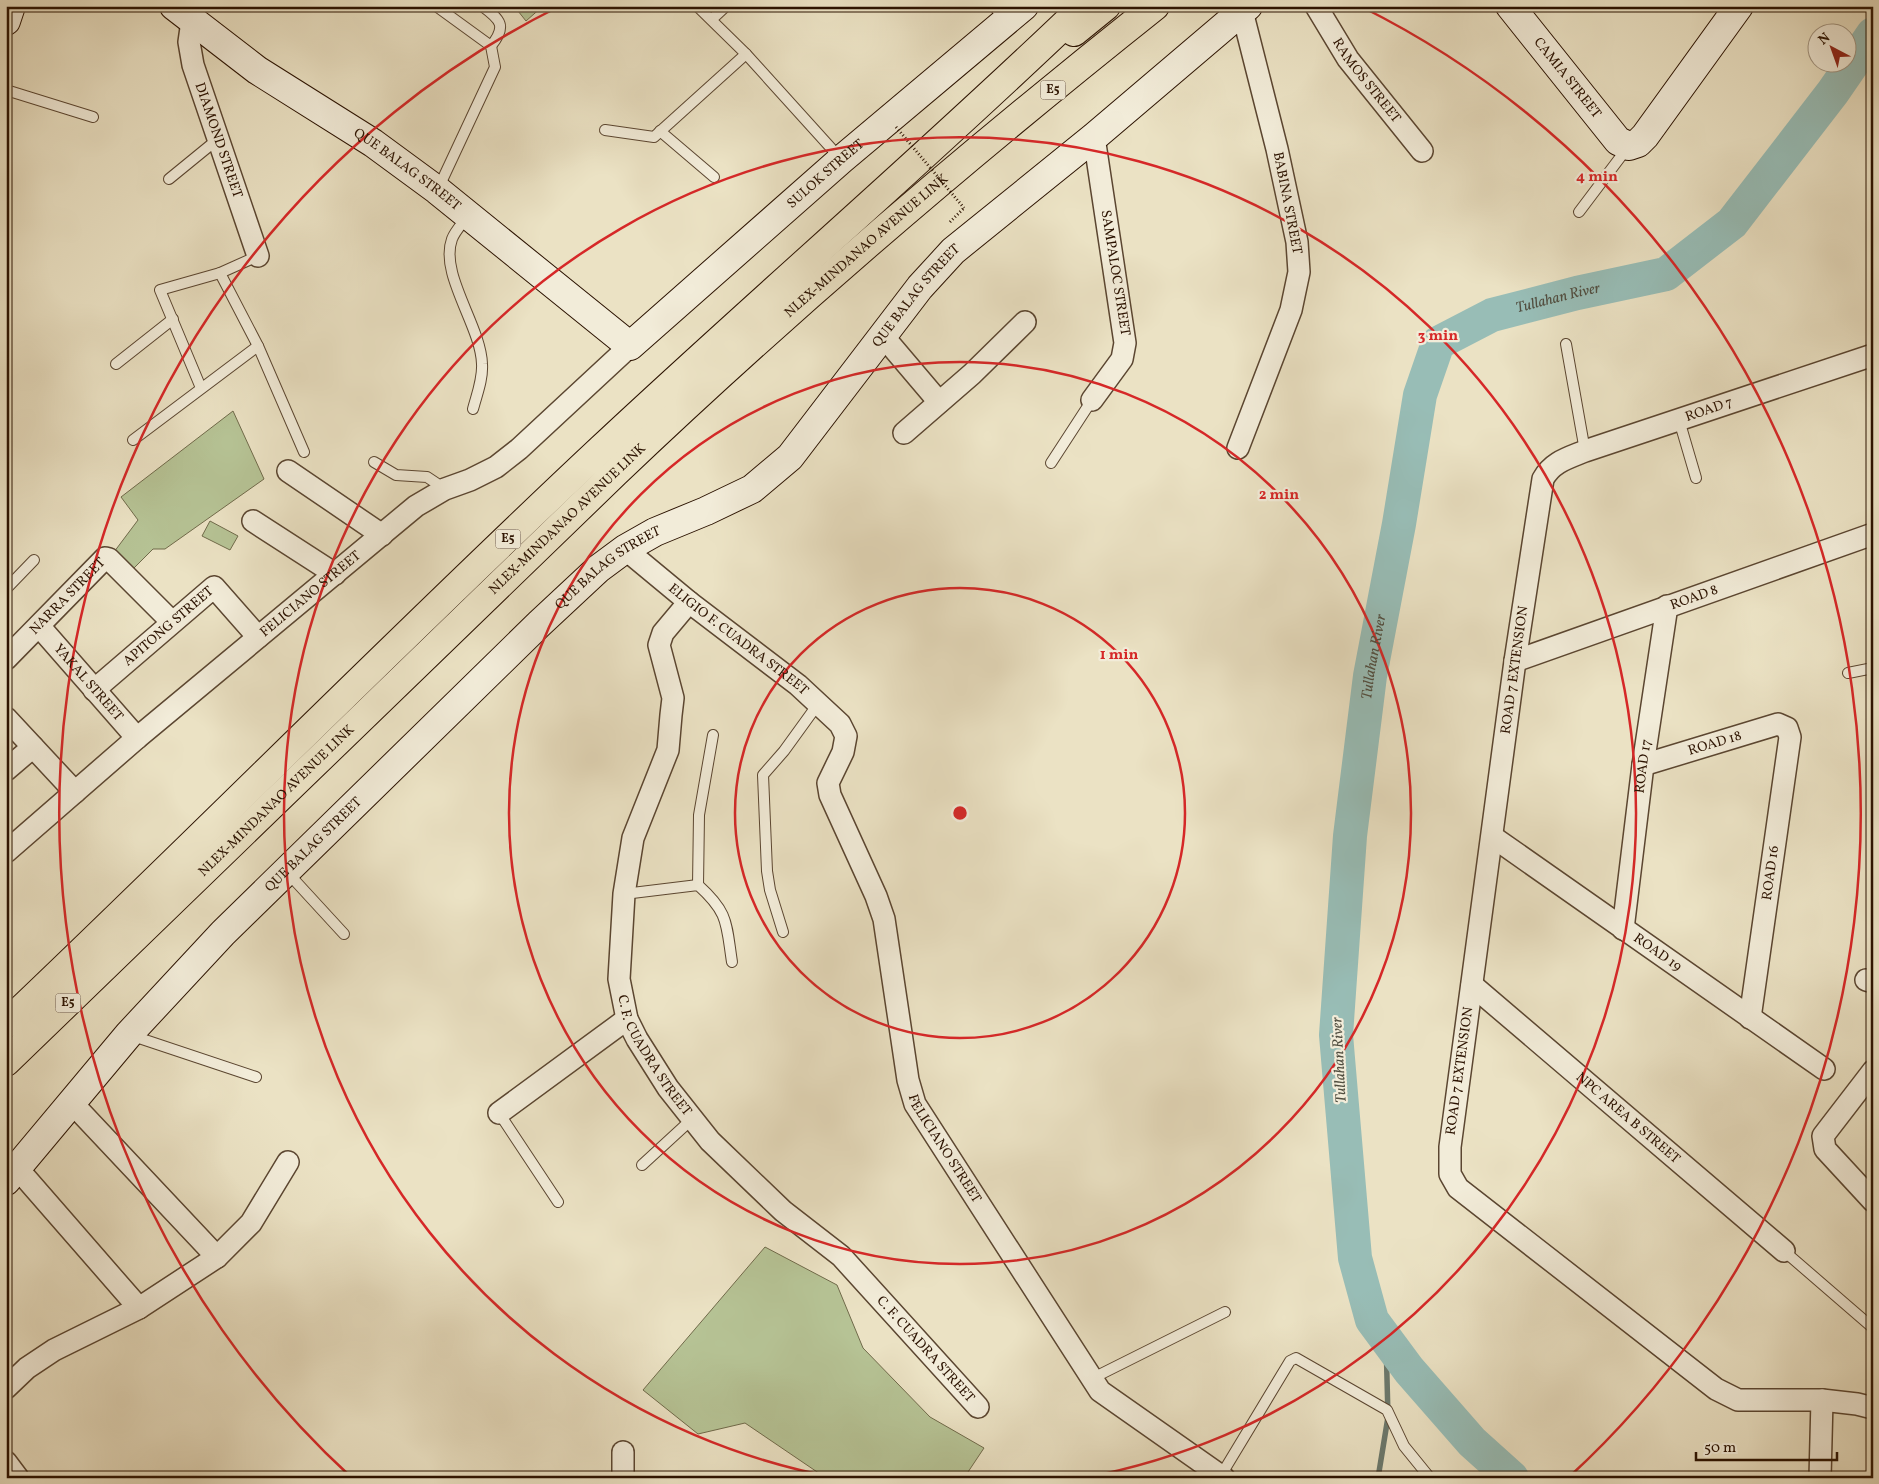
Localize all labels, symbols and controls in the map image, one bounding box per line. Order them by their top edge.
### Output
north arrow [1806,22,1856,72]
text: N [1814,29,1835,50]
street label: CAMIA STREET [1529,33,1606,122]
street label: RAMOS STREET [1328,34,1405,127]
street label: DIAMOND STREET [190,80,247,201]
road number: E5 [1040,80,1066,100]
street label: QUE BALAG STREET [350,124,465,215]
street label: SULOK STREET [783,135,868,213]
street label: BABINA STREET [1268,150,1306,256]
text: 4 min [1576,167,1618,188]
street label: NLEX-MINDANAO AVENUE LINK [780,169,953,322]
street label: SAMPALOC STREET [1096,209,1134,337]
street label: QUE BALAG STREET [868,240,964,351]
water label: Tullahan River [1514,278,1603,319]
text: 3 min [1418,326,1458,347]
street label: ROAD 7 [1683,393,1736,427]
street label: NLEX-MINDANAO AVENUE LINK [485,439,650,599]
text: 2 min [1259,485,1299,506]
street label: QUE BALAG STREET [551,521,663,614]
road number: E5 [496,530,520,548]
street label: FELICIANO STREET [256,546,365,641]
street label: NARRA STREET [25,553,110,639]
street label: ELIGIO F. CUADRA STREET [664,579,813,700]
street label: ROAD 8 [1668,580,1721,615]
street label: APITONG STREET [119,582,218,670]
street label: ROAD 7 EXTENSION [1497,605,1533,735]
water label: Tullahan River [1357,612,1392,701]
street label: YAKAL STREET [49,640,127,725]
text: 1 min [1100,645,1138,666]
street label: NLEX-MINDANAO AVENUE LINK [194,720,359,881]
street label: ROAD 18 [1686,726,1744,760]
street label: ROAD 17 [1630,738,1656,794]
street label: QUE BALAG STREET [261,793,366,897]
centre of rings [951,804,969,822]
street label: ROAD 16 [1758,844,1784,902]
street label: ROAD 19 [1630,929,1686,976]
street label: C. F. CUADRA STREET [613,993,696,1120]
road number: E5 [56,994,80,1012]
street label: ROAD 7 EXTENSION [1442,1006,1478,1136]
water label: Tullahan River [1327,1016,1353,1104]
street label: NPC AREA B STREET [1572,1068,1684,1168]
street label: FELICIANO STREET [903,1092,986,1207]
street label: C. F. CUADRA STREET [872,1292,979,1407]
scale bar [1696,1429,1838,1461]
text: 50 m [1704,1438,1736,1459]

